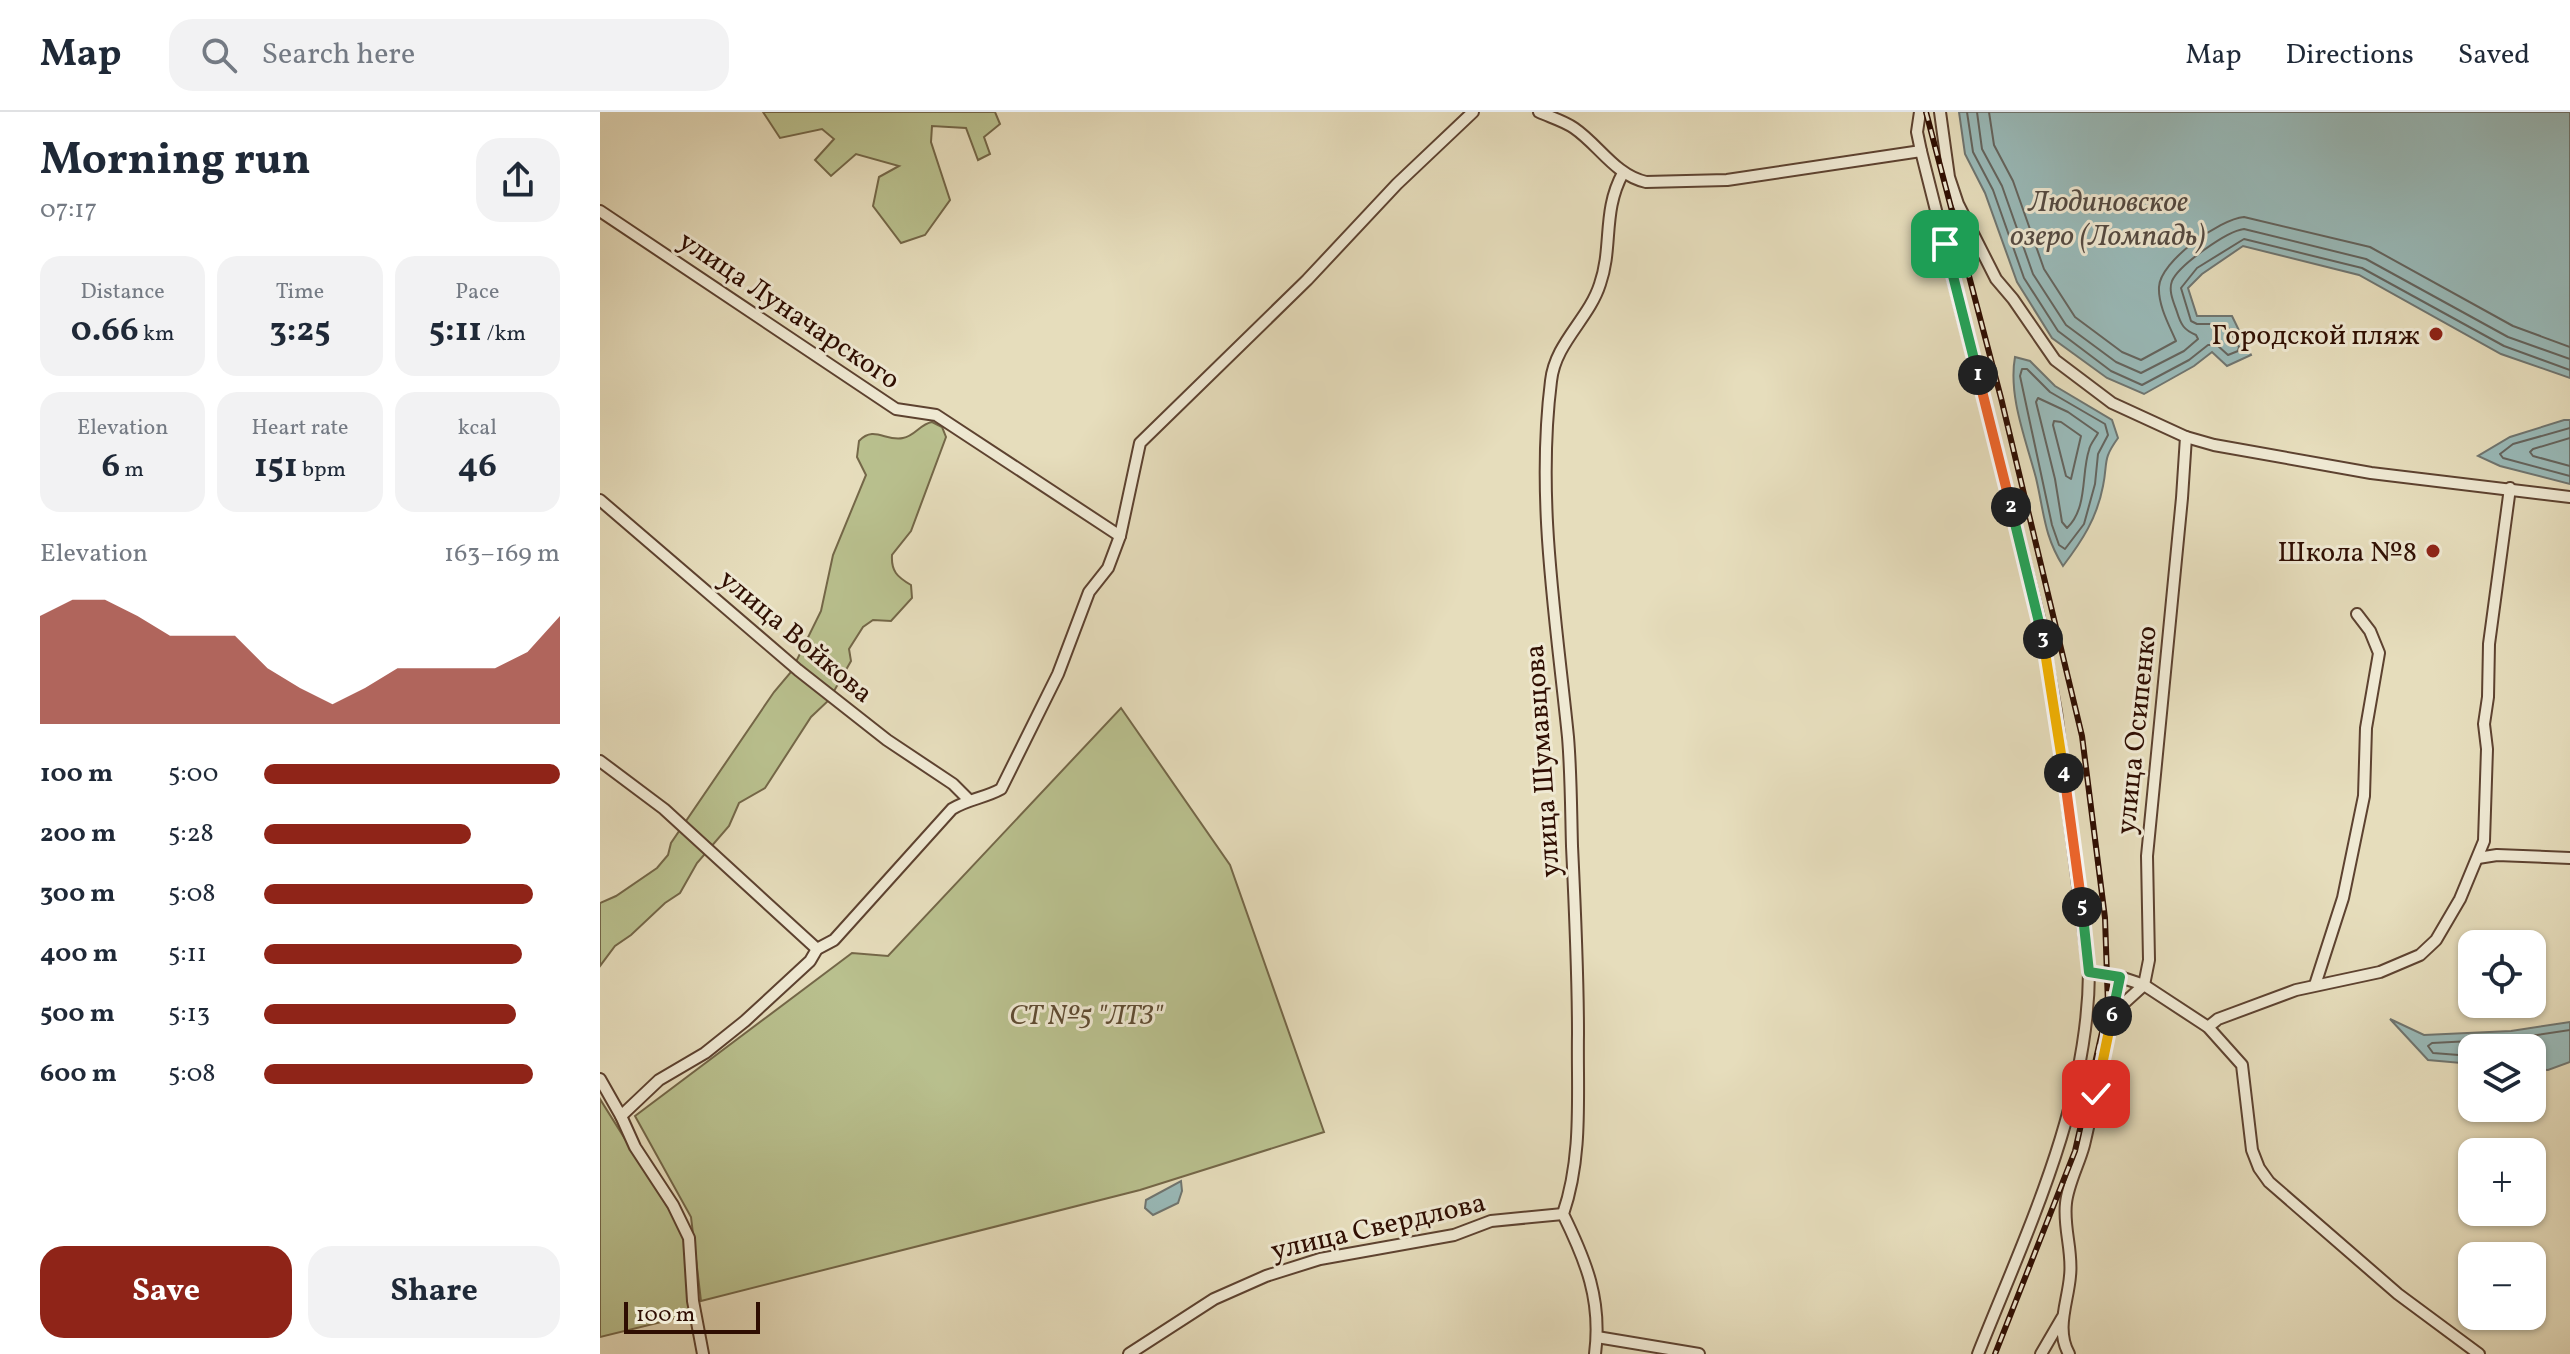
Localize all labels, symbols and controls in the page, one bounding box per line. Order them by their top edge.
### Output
search box [169,19,729,91]
text: Map [40,29,121,82]
icon: search [197,33,241,77]
text: Search here [261,34,415,76]
text: Map [2186,36,2242,75]
text: Directions [2286,36,2414,75]
text: Saved [2458,36,2530,75]
text: Morning run [40,131,311,192]
button: share [476,138,560,222]
water label: Людиновское озеро (Ломпадь) [2010,182,2206,258]
text: 07:17 [40,192,97,228]
pin [1911,210,1979,278]
street label: улица Луначарского [670,222,907,400]
icon: arrive [1923,222,1967,266]
text: Distance [81,277,165,308]
text: Time [276,277,324,308]
text: Pace [455,277,499,308]
text: 0.66 [71,308,139,355]
text: 3:25 [269,308,331,355]
text: 5:11 [429,308,482,355]
place label: Городской пляж [2212,317,2420,356]
text: km [139,319,175,350]
text: /km [482,319,526,350]
marker: Городской пляж [2427,325,2445,343]
pin: 1 [1958,355,1998,395]
text: 1 [1974,359,1982,390]
text: Elevation [77,413,168,444]
text: Heart rate [251,413,349,444]
text: kcal [458,413,497,444]
text: 6 [101,444,120,491]
text: 151 [254,444,298,491]
text: 46 [458,444,497,491]
text: m [120,455,144,486]
text: bpm [298,455,346,486]
pin: 2 [1991,487,2031,527]
text: 2 [2005,491,2017,522]
place label: Школа №8 [2278,534,2417,573]
text: Elevation [40,536,148,572]
text: 163–169 m [444,536,560,572]
marker: Школа №8 [2424,542,2442,560]
street label: улица Войкова [710,561,881,713]
pin: 3 [2023,619,2063,659]
text: 3 [2037,623,2049,654]
street label: улица Осипенко [2107,624,2168,837]
street label: улица Шумавцова [1516,643,1571,879]
pin: 4 [2044,753,2084,793]
text: 100 m [40,756,113,792]
text: 5:00 [168,756,218,792]
text: 4 [2057,757,2071,788]
text: 200 m [40,816,116,852]
text: 5:28 [168,816,214,852]
text: 300 m [40,876,116,912]
text: 5:08 [168,876,215,912]
pin: 5 [2062,887,2102,927]
text: 5 [2077,891,2087,922]
map controls [2458,930,2546,1330]
button: locate [2458,930,2546,1018]
text: 400 m [40,936,118,972]
text: 5:11 [168,936,207,972]
text: 500 m [40,996,115,1032]
text: 5:13 [168,996,210,1032]
pin: 6 [2092,996,2132,1036]
park label: СТ №5 "ЛТЗ" [1009,997,1164,1036]
text: 6 [2106,1000,2118,1031]
button: layers [2458,1034,2546,1122]
text: 600 m [40,1056,117,1092]
text: 5:08 [168,1056,215,1092]
pin [2062,1060,2130,1128]
icon: check [2074,1072,2118,1116]
button: + [2458,1138,2546,1226]
street label: улица Свердлова [1267,1184,1490,1271]
button: − [2458,1242,2546,1330]
button: Save [40,1246,292,1338]
button: Share [308,1246,560,1338]
scale bar [624,1298,760,1334]
text: 100 m [636,1300,695,1331]

